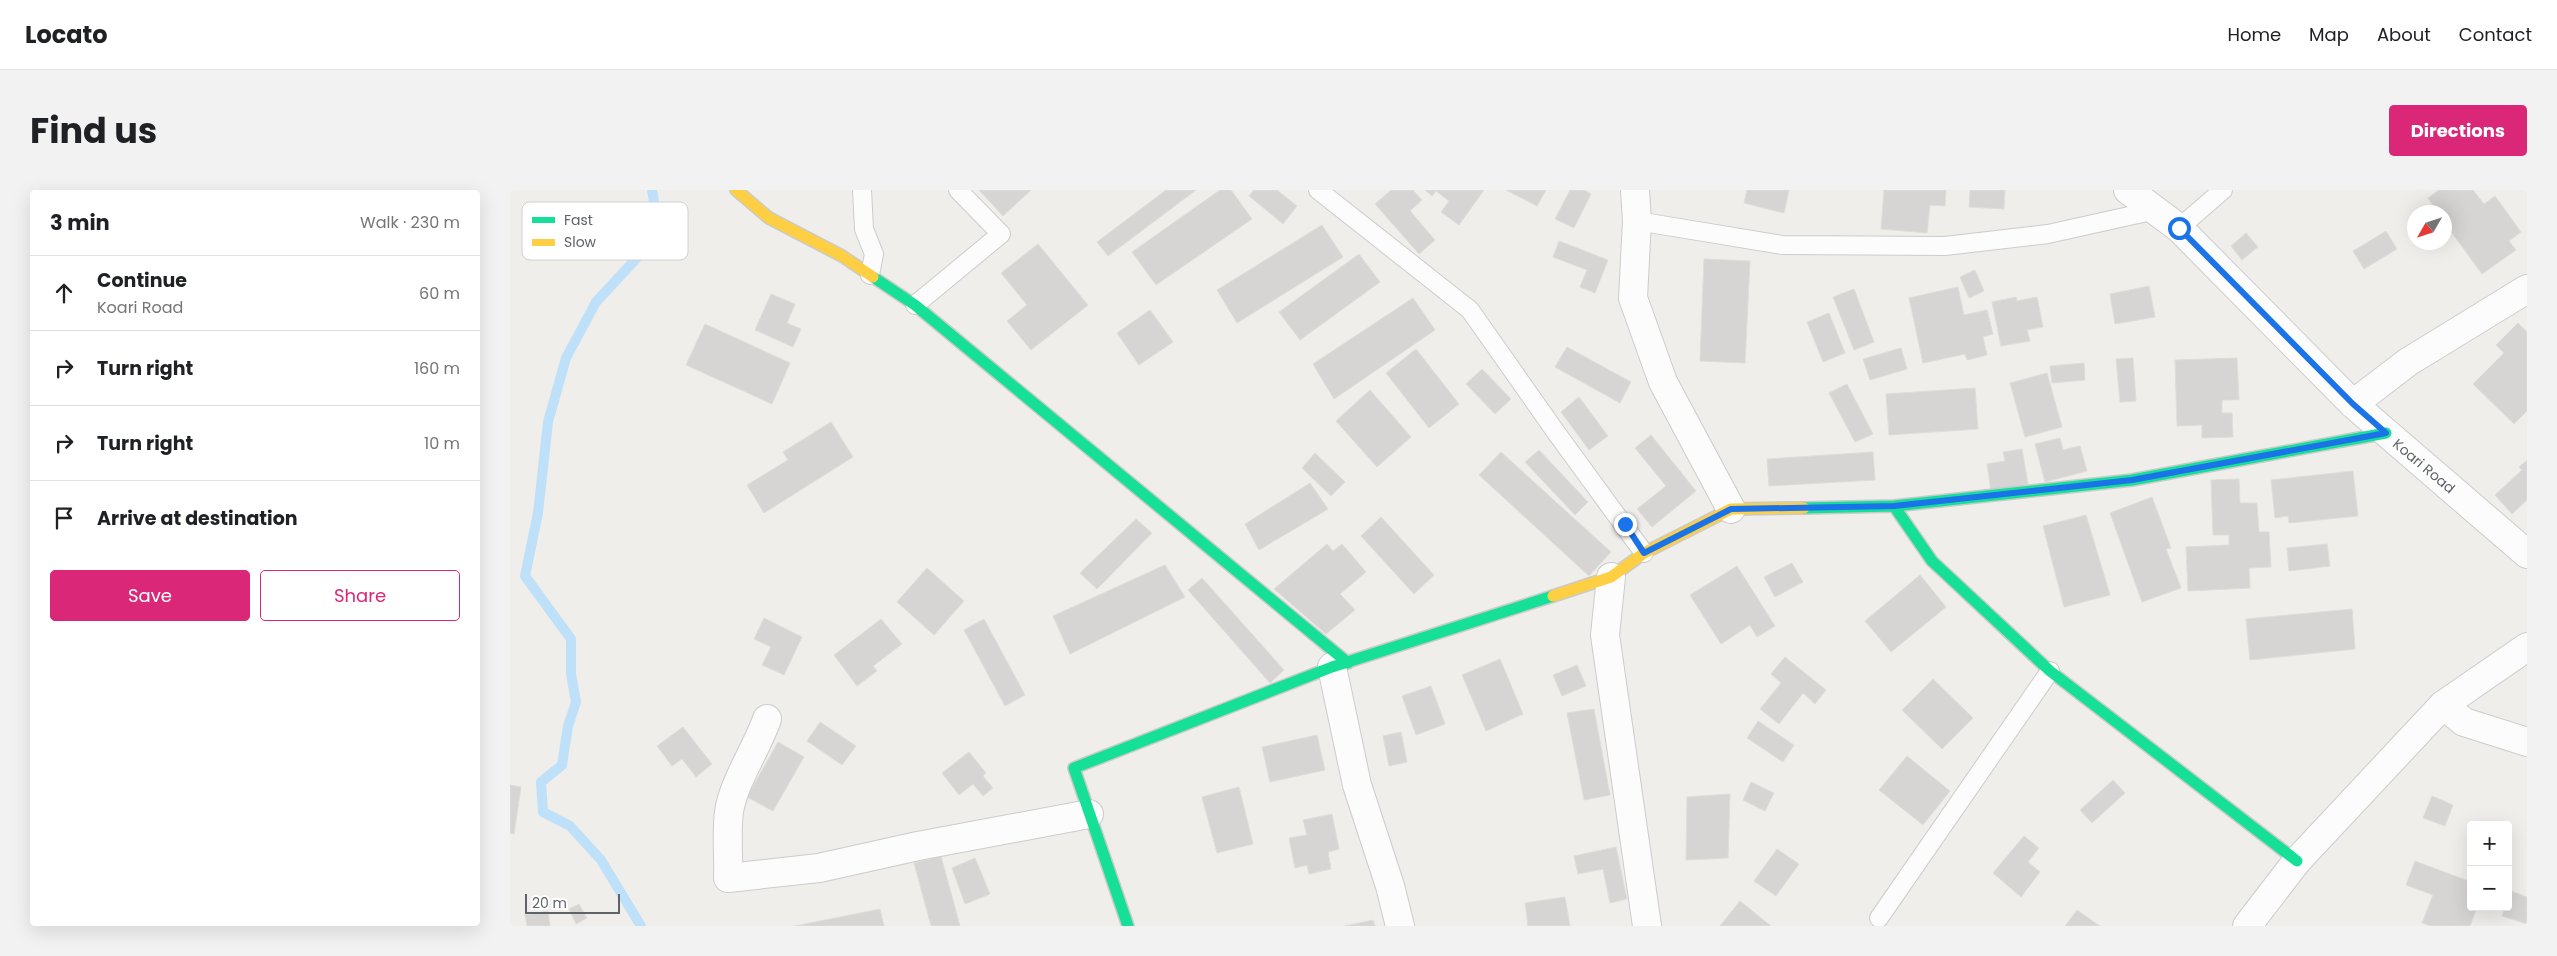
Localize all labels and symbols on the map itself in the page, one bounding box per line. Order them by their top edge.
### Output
legend [522,202,688,260]
north arrow [2407,205,2452,250]
text: Fast [564,210,593,230]
route start [2168,217,2191,240]
text: Slow [564,232,597,252]
street label: Koari Road [2389,434,2459,498]
route end [1614,513,1637,536]
scale bar [525,891,620,914]

